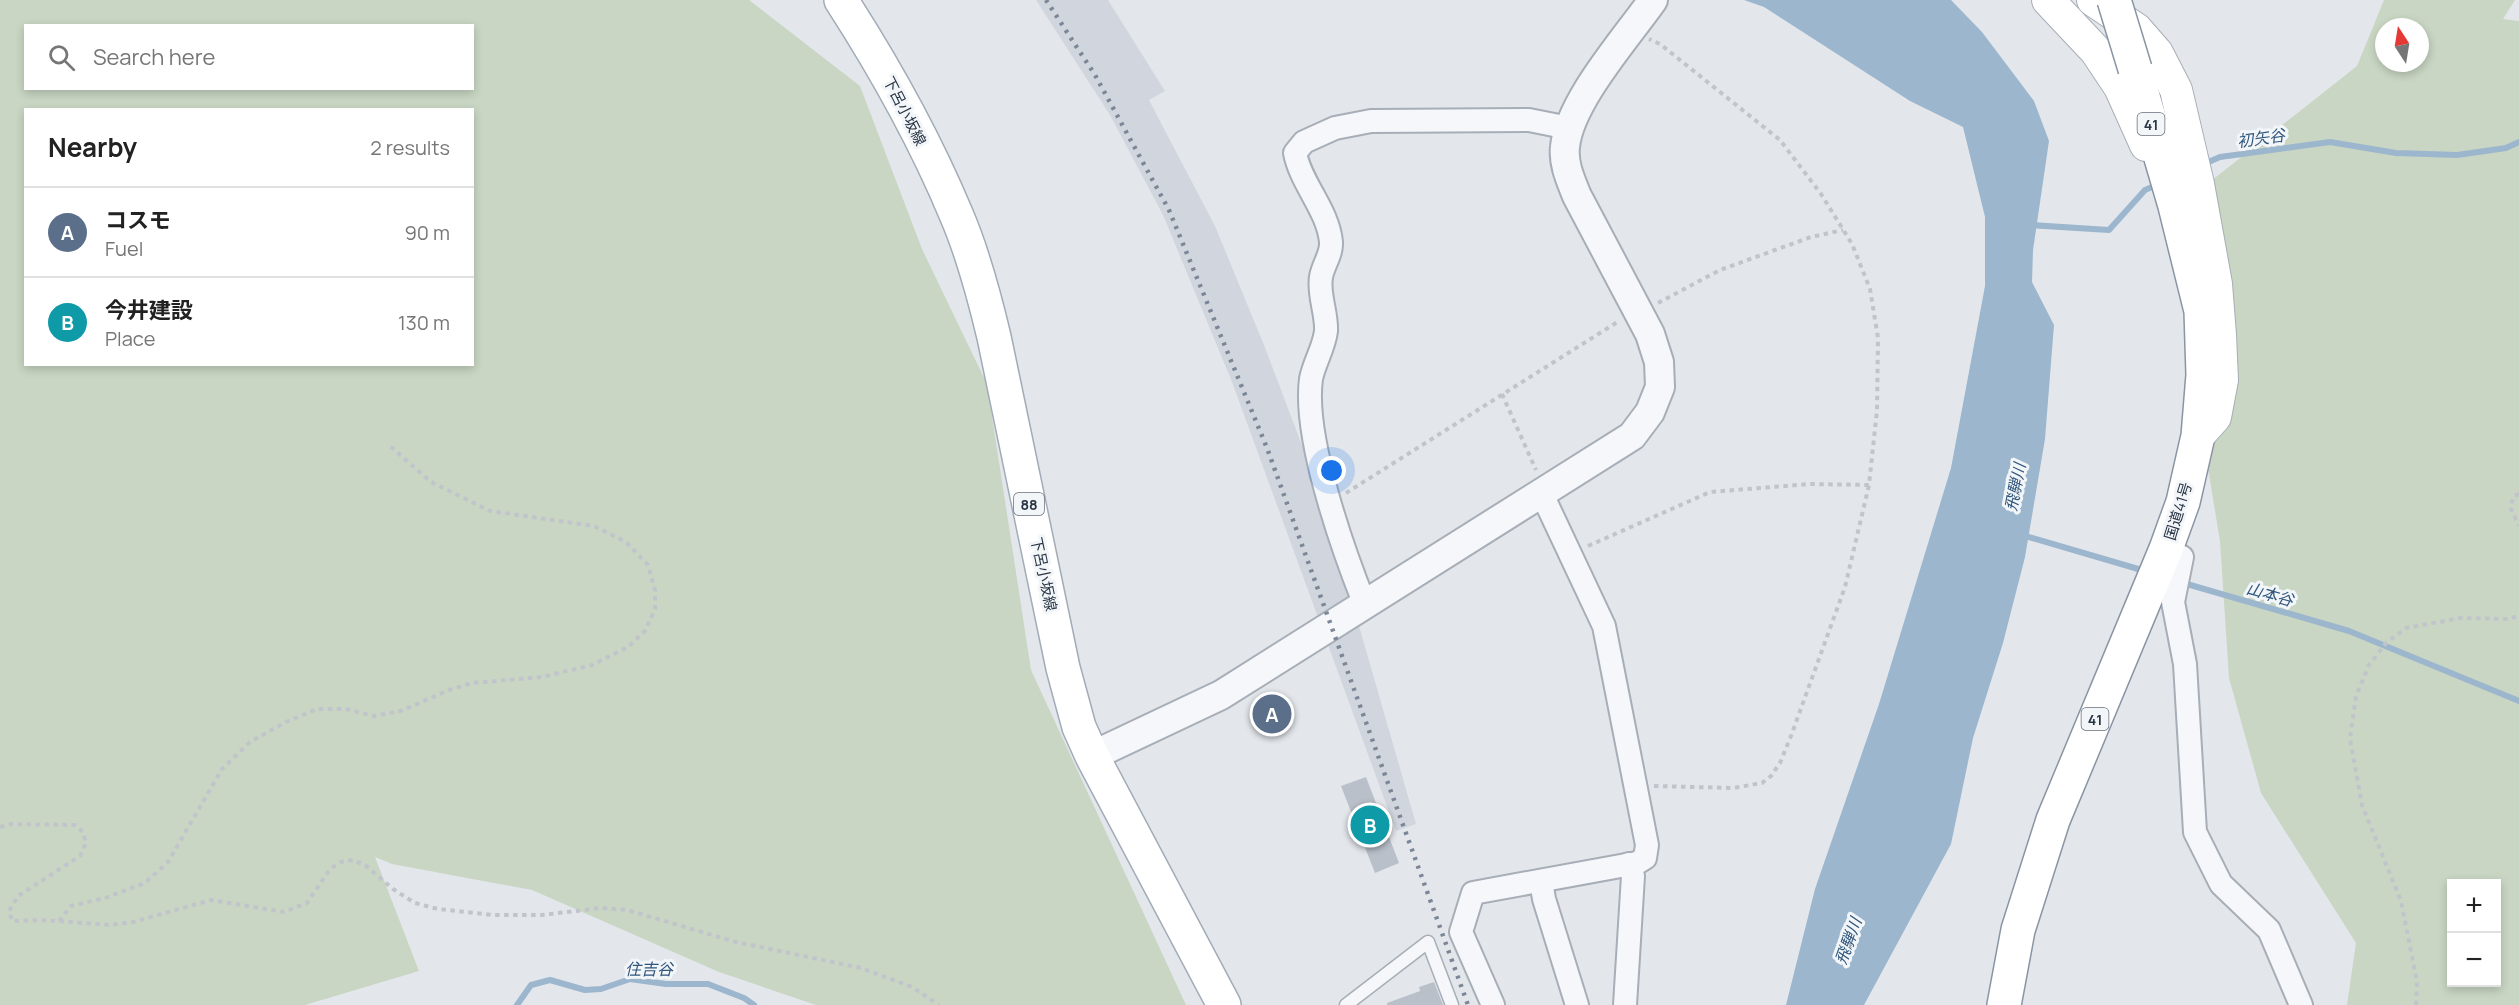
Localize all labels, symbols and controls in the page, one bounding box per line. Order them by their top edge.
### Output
north arrow [2375,18,2429,72]
search box [24,24,474,90]
icon: search [45,41,78,74]
text: Search here [93,42,215,72]
street label: 下呂小坂線 [879,73,931,149]
road number: 41 [2138,113,2164,135]
water label: 初矢谷 [2236,123,2288,152]
text: Nearby [48,129,137,165]
text: 2 results [370,134,450,161]
text: コスモ [105,205,171,235]
text: A [61,219,74,246]
text: 90 m [404,219,450,246]
text: Fuel [105,235,143,262]
text: 今井建設 [105,295,193,325]
text: B [61,309,74,336]
text: 130 m [398,309,450,336]
text: Place [105,325,155,352]
your location [1317,456,1346,485]
water label: 飛騨川 [2000,459,2031,513]
street label: 国道41号 [2159,479,2197,543]
road number: 88 [1014,493,1044,515]
street label: 下呂小坂線 [1026,535,1062,613]
water label: 山本谷 [2244,577,2298,612]
pin: A [1252,692,1292,736]
road number: 41 [2082,708,2108,730]
pin: B [1350,802,1390,848]
map controls [2447,879,2501,987]
button: + [2447,879,2501,933]
water label: 飛騨川 [1829,913,1867,967]
button: − [2447,933,2501,987]
water label: 住吉谷 [625,958,675,980]

